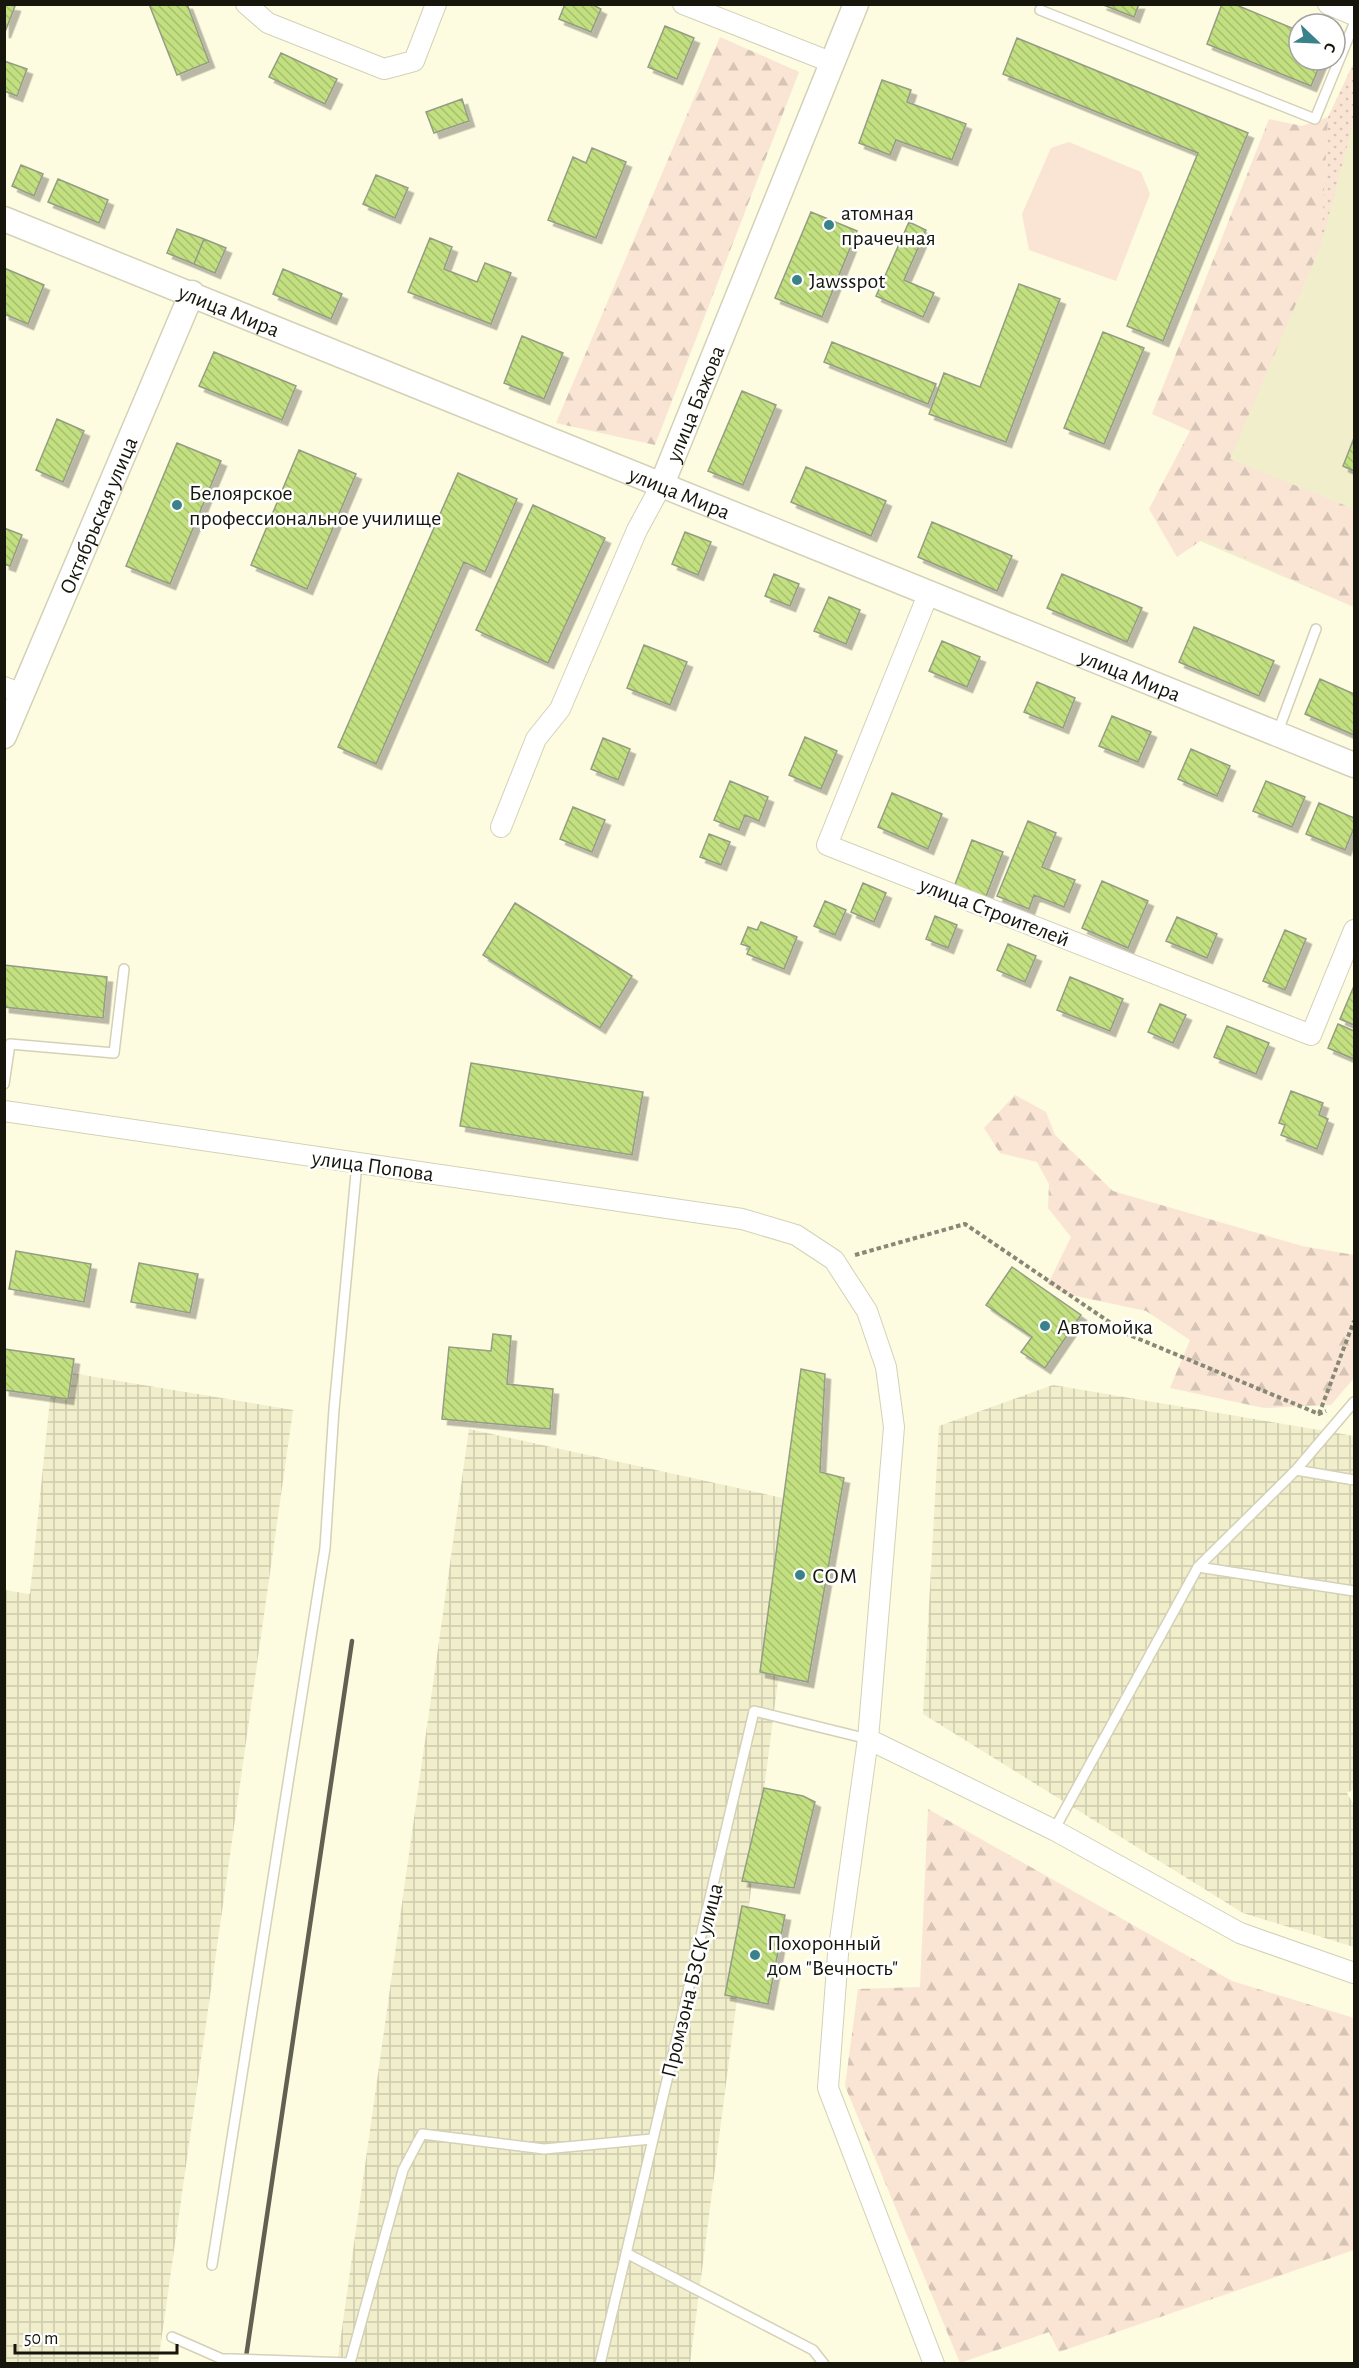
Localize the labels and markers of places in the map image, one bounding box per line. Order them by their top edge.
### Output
place label: атомная прачечная [841,202,936,249]
marker: атомная прачечная [822,218,836,232]
place label: Jawsspot [809,270,885,292]
marker: Jawsspot [790,273,804,287]
place label: Белоярское профессиональное училище [189,482,441,529]
marker: Белоярское профессиональное училище [170,498,184,512]
place label: Автомойка [1057,1316,1153,1338]
marker: Автомойка [1038,1319,1052,1333]
place label: СОМ [812,1565,857,1587]
marker: СОМ [793,1568,807,1582]
place label: Похоронный дом "Вечность" [767,1932,898,1979]
marker: Похоронный дом "Вечность" [748,1948,762,1962]

